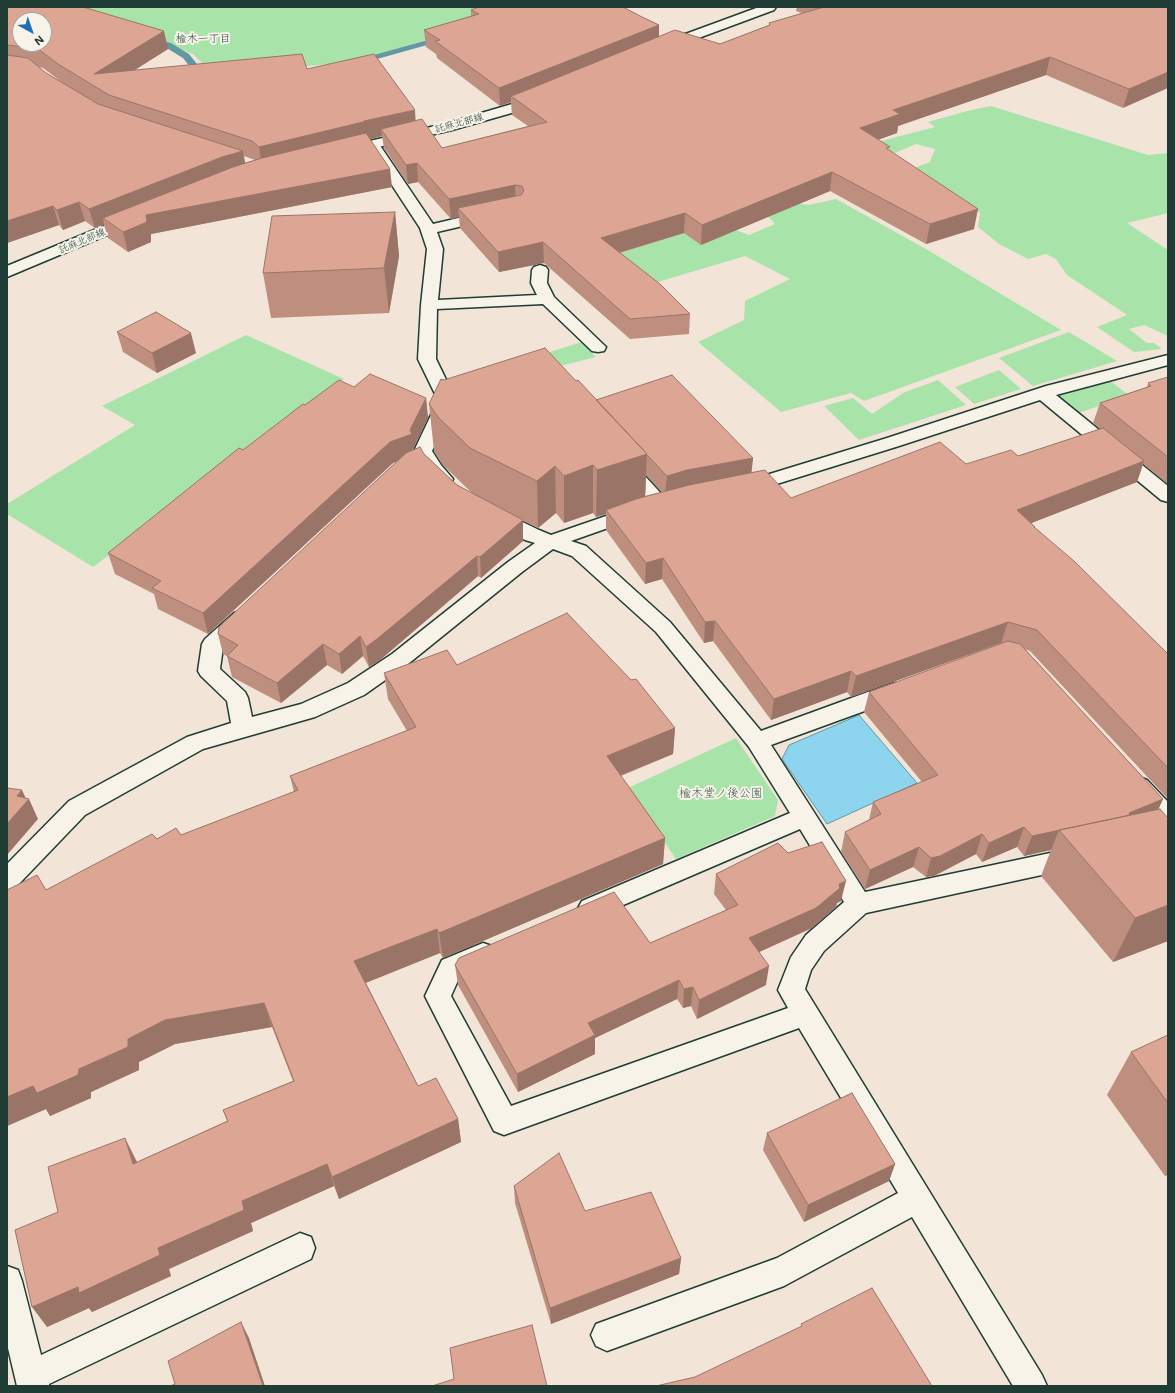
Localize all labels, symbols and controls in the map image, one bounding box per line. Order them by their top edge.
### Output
north arrow [12,12,52,52]
text: N [31,32,47,49]
district label: 楡木一丁目 [176,32,230,46]
street label: 託麻北部線 [433,111,485,135]
street label: 託麻北部線 [57,226,107,256]
park label: 楡木堂ノ後公園 [679,786,763,800]

